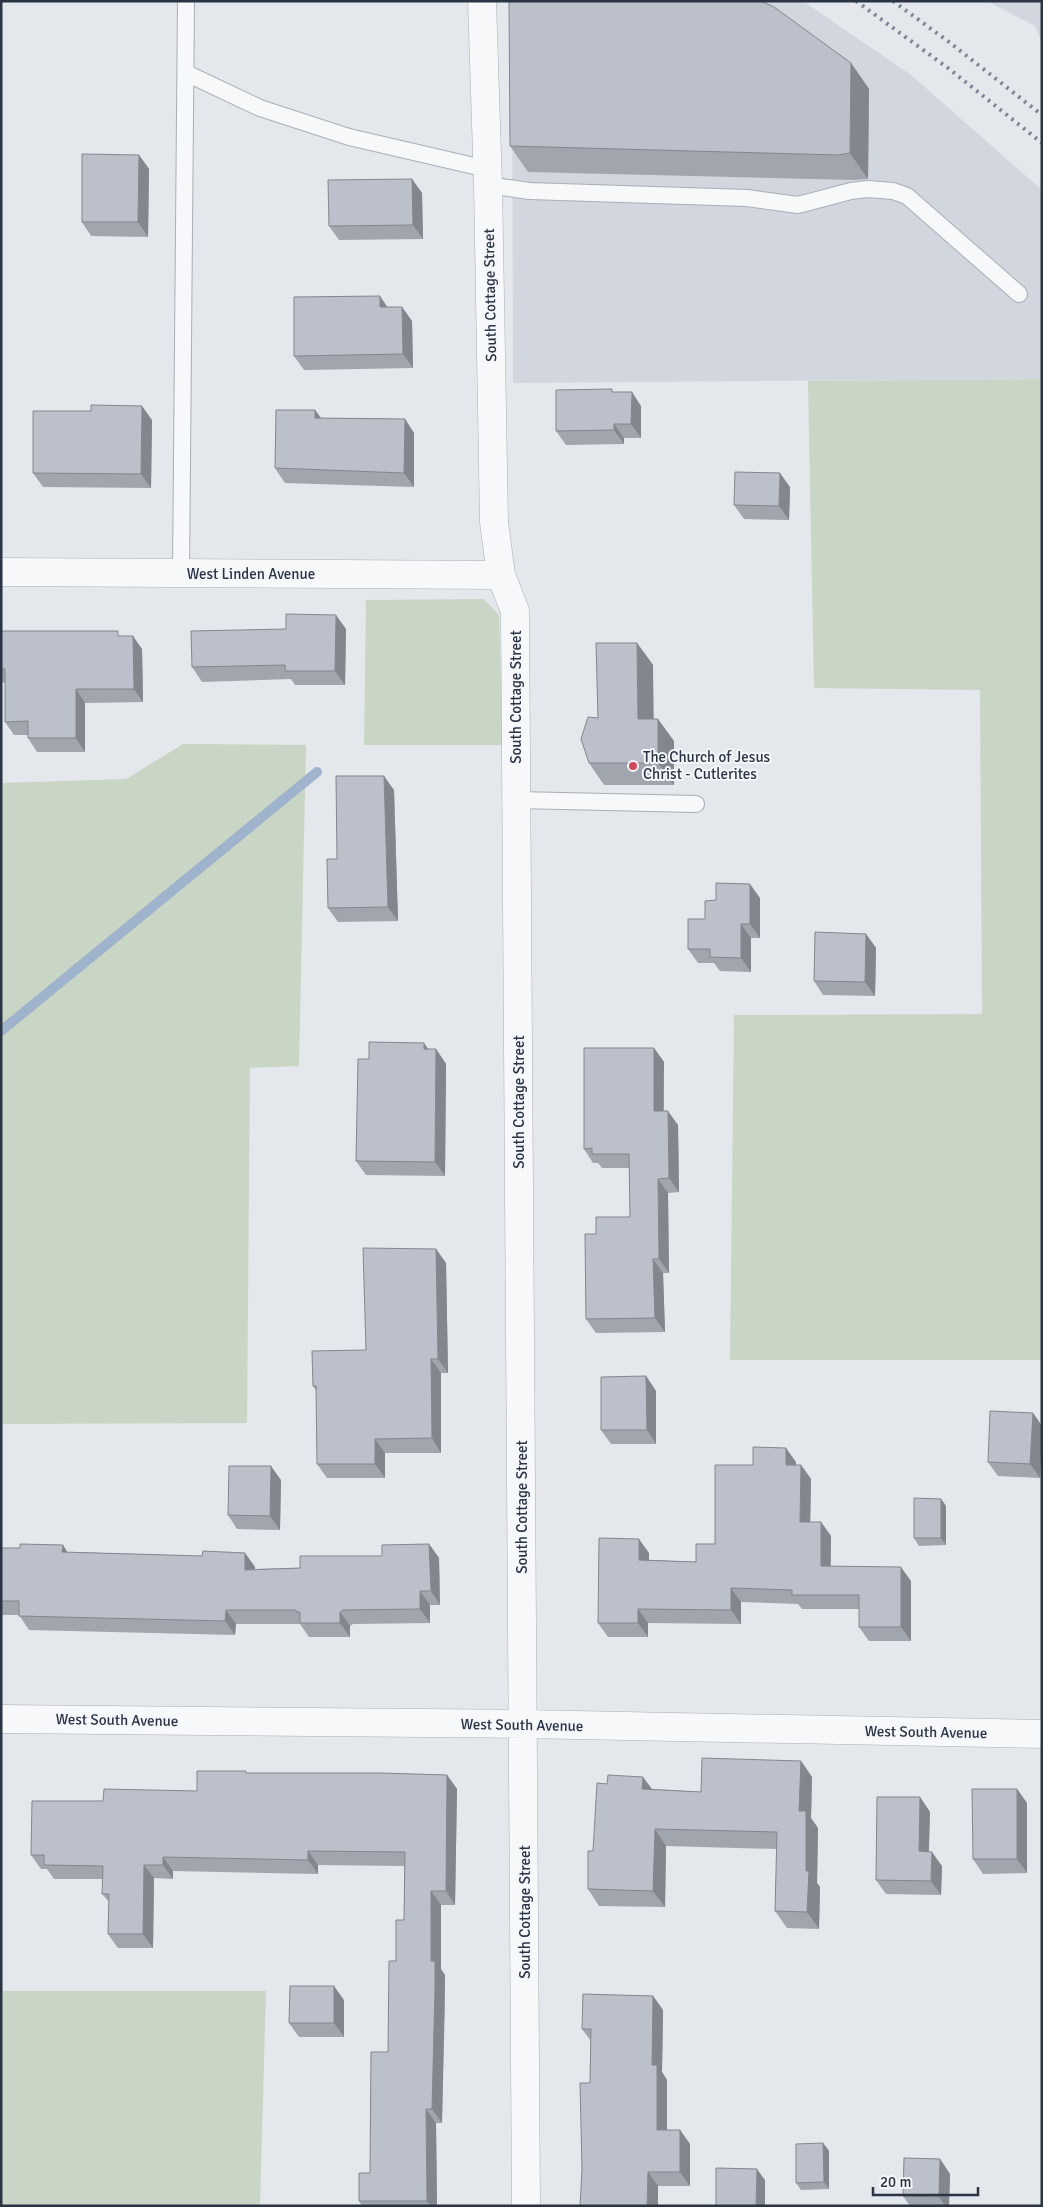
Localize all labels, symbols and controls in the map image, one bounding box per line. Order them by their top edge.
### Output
street label: South Cottage Street [480,228,500,362]
street label: West Linden Avenue [187,565,315,583]
street label: South Cottage Street [507,630,525,764]
place label: The Church of Jesus Christ - Cutlerites [643,748,771,783]
marker: The Church of Jesus Christ - Cutlerites [627,760,639,772]
street label: South Cottage Street [510,1035,528,1169]
street label: South Cottage Street [513,1440,531,1574]
street label: West South Avenue [55,1710,179,1730]
street label: West South Avenue [460,1715,584,1735]
street label: West South Avenue [864,1722,988,1742]
street label: South Cottage Street [516,1845,534,1979]
scale bar [873,2164,978,2196]
text: 20 m [880,2173,911,2191]

